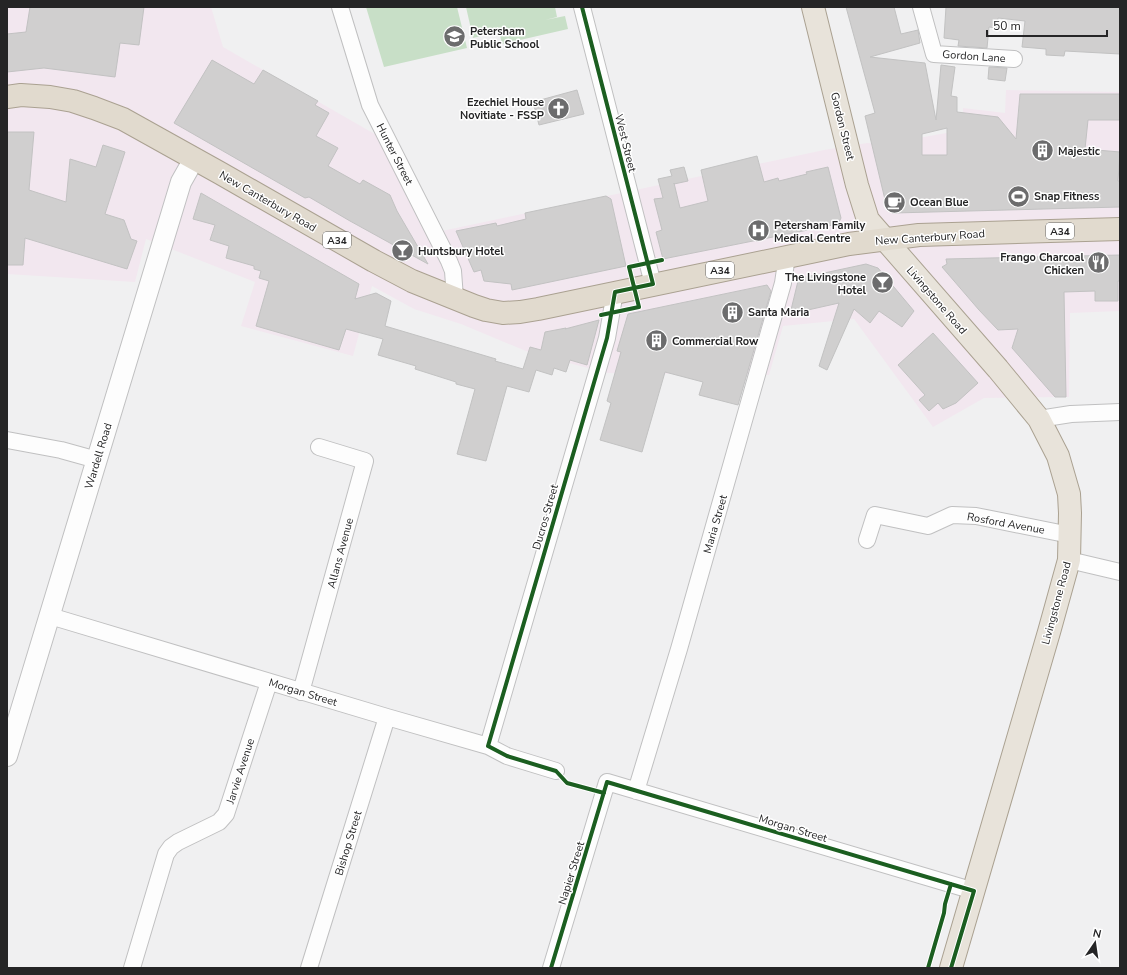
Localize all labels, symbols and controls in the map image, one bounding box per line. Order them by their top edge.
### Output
scale bar [987,12,1107,38]
text: 50 m [993,18,1021,34]
school or university icon: Petersham Public School [442,24,468,50]
place label: Petersham Public School [470,24,540,52]
street label: Gordon Lane [942,47,1006,66]
street label: Gordon Street [827,91,858,162]
place label: Ezechiel House Novitiate - FSSP [460,95,544,123]
church icon: Ezechiel House Novitiate - FSSP [546,95,572,121]
street label: West Street [611,113,640,174]
street label: Hunter Street [373,121,417,188]
building icon: Majestic [1030,138,1056,164]
place label: Majestic [1058,144,1101,159]
street label: New Canterbury Road [216,167,319,235]
sports icon: Snap Fitness [1006,183,1032,209]
cafe icon: Ocean Blue [882,189,908,215]
place label: Snap Fitness [1034,189,1099,204]
place label: Ocean Blue [910,195,969,210]
hospital icon: Petersham Family Medical Centre [746,218,772,244]
place label: Petersham Family Medical Centre [774,218,865,246]
road number: A34 [1046,223,1074,239]
street label: New Canterbury Road [875,226,985,249]
road number: A34 [323,232,351,248]
bar icon: Huntsbury Hotel [390,238,416,264]
place label: Huntsbury Hotel [418,244,504,259]
place label: Frango Charcoal Chicken [1000,250,1084,278]
restaurant icon: Frango Charcoal Chicken [1086,250,1112,276]
road number: A34 [706,262,734,278]
street label: Livingstone Road [903,263,970,337]
place label: The Livingstone Hotel [785,270,866,298]
bar icon: The Livingstone Hotel [869,270,895,296]
building icon: Santa Maria [720,299,746,325]
place label: Santa Maria [748,305,809,320]
building icon: Commercial Row [644,328,670,354]
place label: Commercial Row [672,334,759,349]
street label: Wardell Road [81,421,116,491]
street label: Ducros Street [529,482,562,552]
street label: Maria Street [700,493,731,555]
street label: Rosford Avenue [966,509,1046,538]
street label: Allans Avenue [324,516,357,590]
street label: Livingstone Road [1038,560,1075,646]
street label: Morgan Street [267,675,339,710]
street label: Jarvie Avenue [223,736,258,807]
street label: Bishop Street [332,809,365,877]
street label: Morgan Street [757,811,829,846]
street label: Napier Street [555,839,588,907]
north arrow [1075,923,1115,963]
text: N [1091,926,1103,942]

